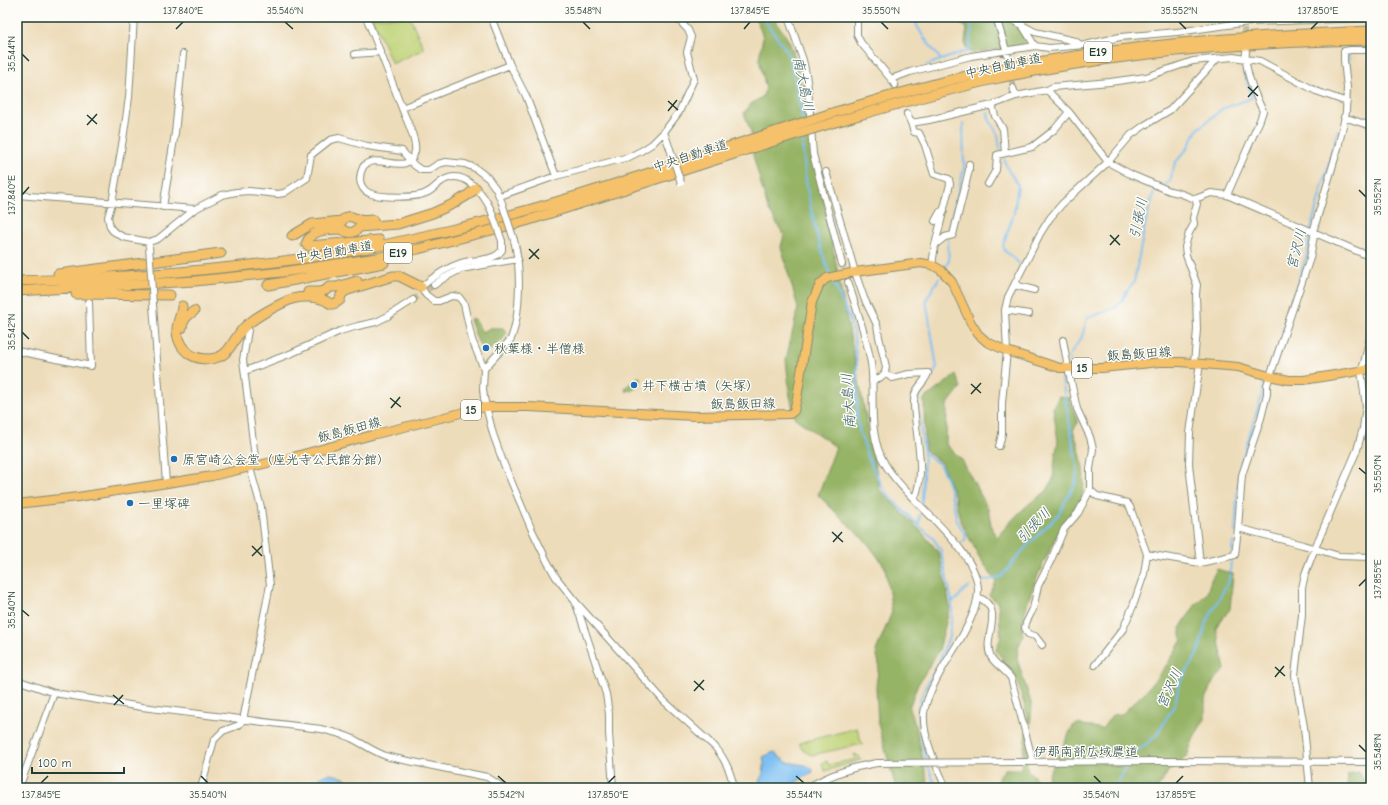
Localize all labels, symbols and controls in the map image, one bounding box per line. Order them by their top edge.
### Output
text: 137.840°E [163,5,203,17]
text: 35.546°N [267,5,303,17]
text: 35.548°N [565,5,601,17]
text: 137.845°E [730,5,770,17]
text: 35.550°N [862,5,900,17]
text: 35.552°N [1160,5,1198,17]
text: 137.850°E [1298,5,1338,17]
text: 35.544°N [6,36,18,72]
road number: E19 [1084,42,1112,62]
street label: 中央自動車道 [963,50,1043,81]
water label: 南大島川 [789,55,818,113]
street label: 中央自動車道 [651,136,730,175]
text: 137.840°E [6,175,18,215]
text: 35.552°N [1372,178,1384,216]
water label: 引張川 [1126,196,1151,240]
water label: 宮沢川 [1283,227,1310,272]
street label: 中央自動車道 [294,238,374,265]
road number: E19 [384,243,412,263]
text: 35.542°N [6,314,18,350]
place label: 秋葉様・半僧様 [494,341,585,356]
marker: 秋葉様・半僧様 [481,343,491,353]
street label: 飯島飯田線 [1106,344,1173,363]
road number: 15 [1072,358,1092,378]
water label: 南大島川 [838,372,859,429]
place label: 井下横古墳（矢塚） [642,378,759,393]
marker: 井下横古墳（矢塚） [629,380,639,390]
street label: 飯島飯田線 [710,395,777,412]
road number: 15 [461,400,481,420]
street label: 飯島飯田線 [316,414,383,445]
place label: 原宮崎公会堂（座光寺公民館分館） [182,452,390,467]
marker: 原宮崎公会堂（座光寺公民館分館） [169,454,179,464]
text: 35.550°N [1372,455,1384,493]
place label: 一里塚碑 [138,496,190,511]
marker: 一里塚碑 [125,498,135,508]
water label: 引張川 [1013,504,1054,546]
text: 137.855°E [1372,559,1384,599]
text: 35.540°N [6,591,18,629]
water label: 宮沢川 [1153,666,1186,711]
text: 35.548°N [1372,734,1384,770]
street label: 伊那南部広域農道 [1034,744,1138,759]
scale bar [32,749,124,775]
text: 100 m [38,756,71,770]
text: 137.845°E [21,789,61,801]
text: 35.540°N [189,789,227,801]
text: 35.542°N [488,789,524,801]
text: 137.850°E [588,789,628,801]
text: 35.544°N [786,789,822,801]
text: 35.546°N [1083,789,1119,801]
text: 137.855°E [1156,789,1196,801]

